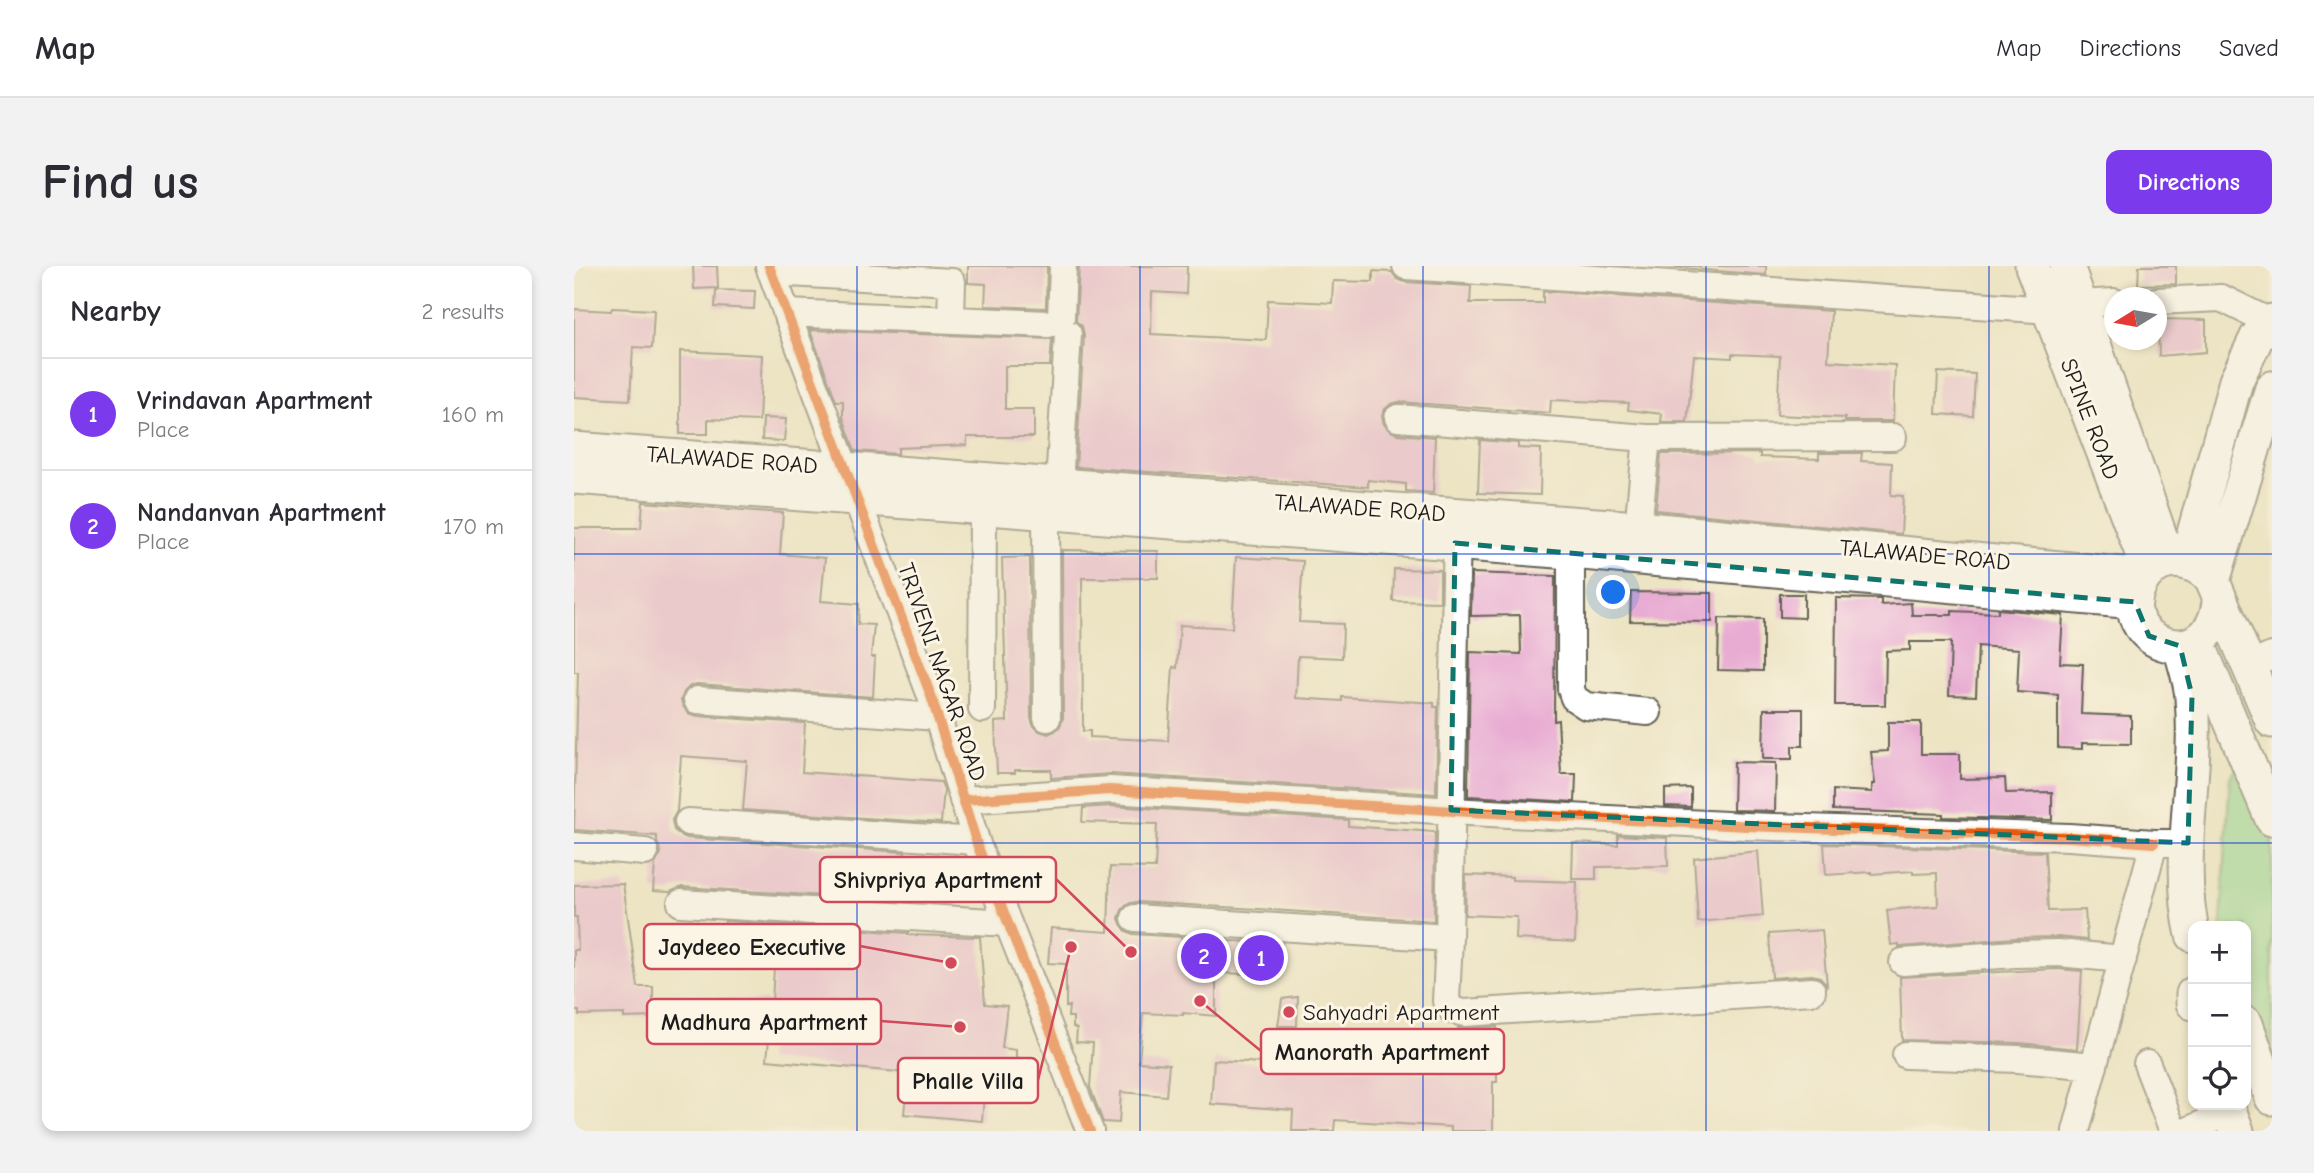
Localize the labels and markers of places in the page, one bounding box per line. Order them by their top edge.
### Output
callout: Shivpriya Apartment [820,857,1056,902]
callout: Jaydeeo Executive [644,924,860,969]
pin: 2 [1181,930,1227,982]
pin: 1 [1238,932,1284,984]
callout: Madhura Apartment [647,999,881,1044]
place label: Sahyadri Apartment [1303,999,1500,1026]
marker: Sahyadri Apartment [1281,1004,1297,1020]
callout: Manorath Apartment [1261,1029,1504,1074]
callout: Phalle Villa [898,1058,1038,1103]

